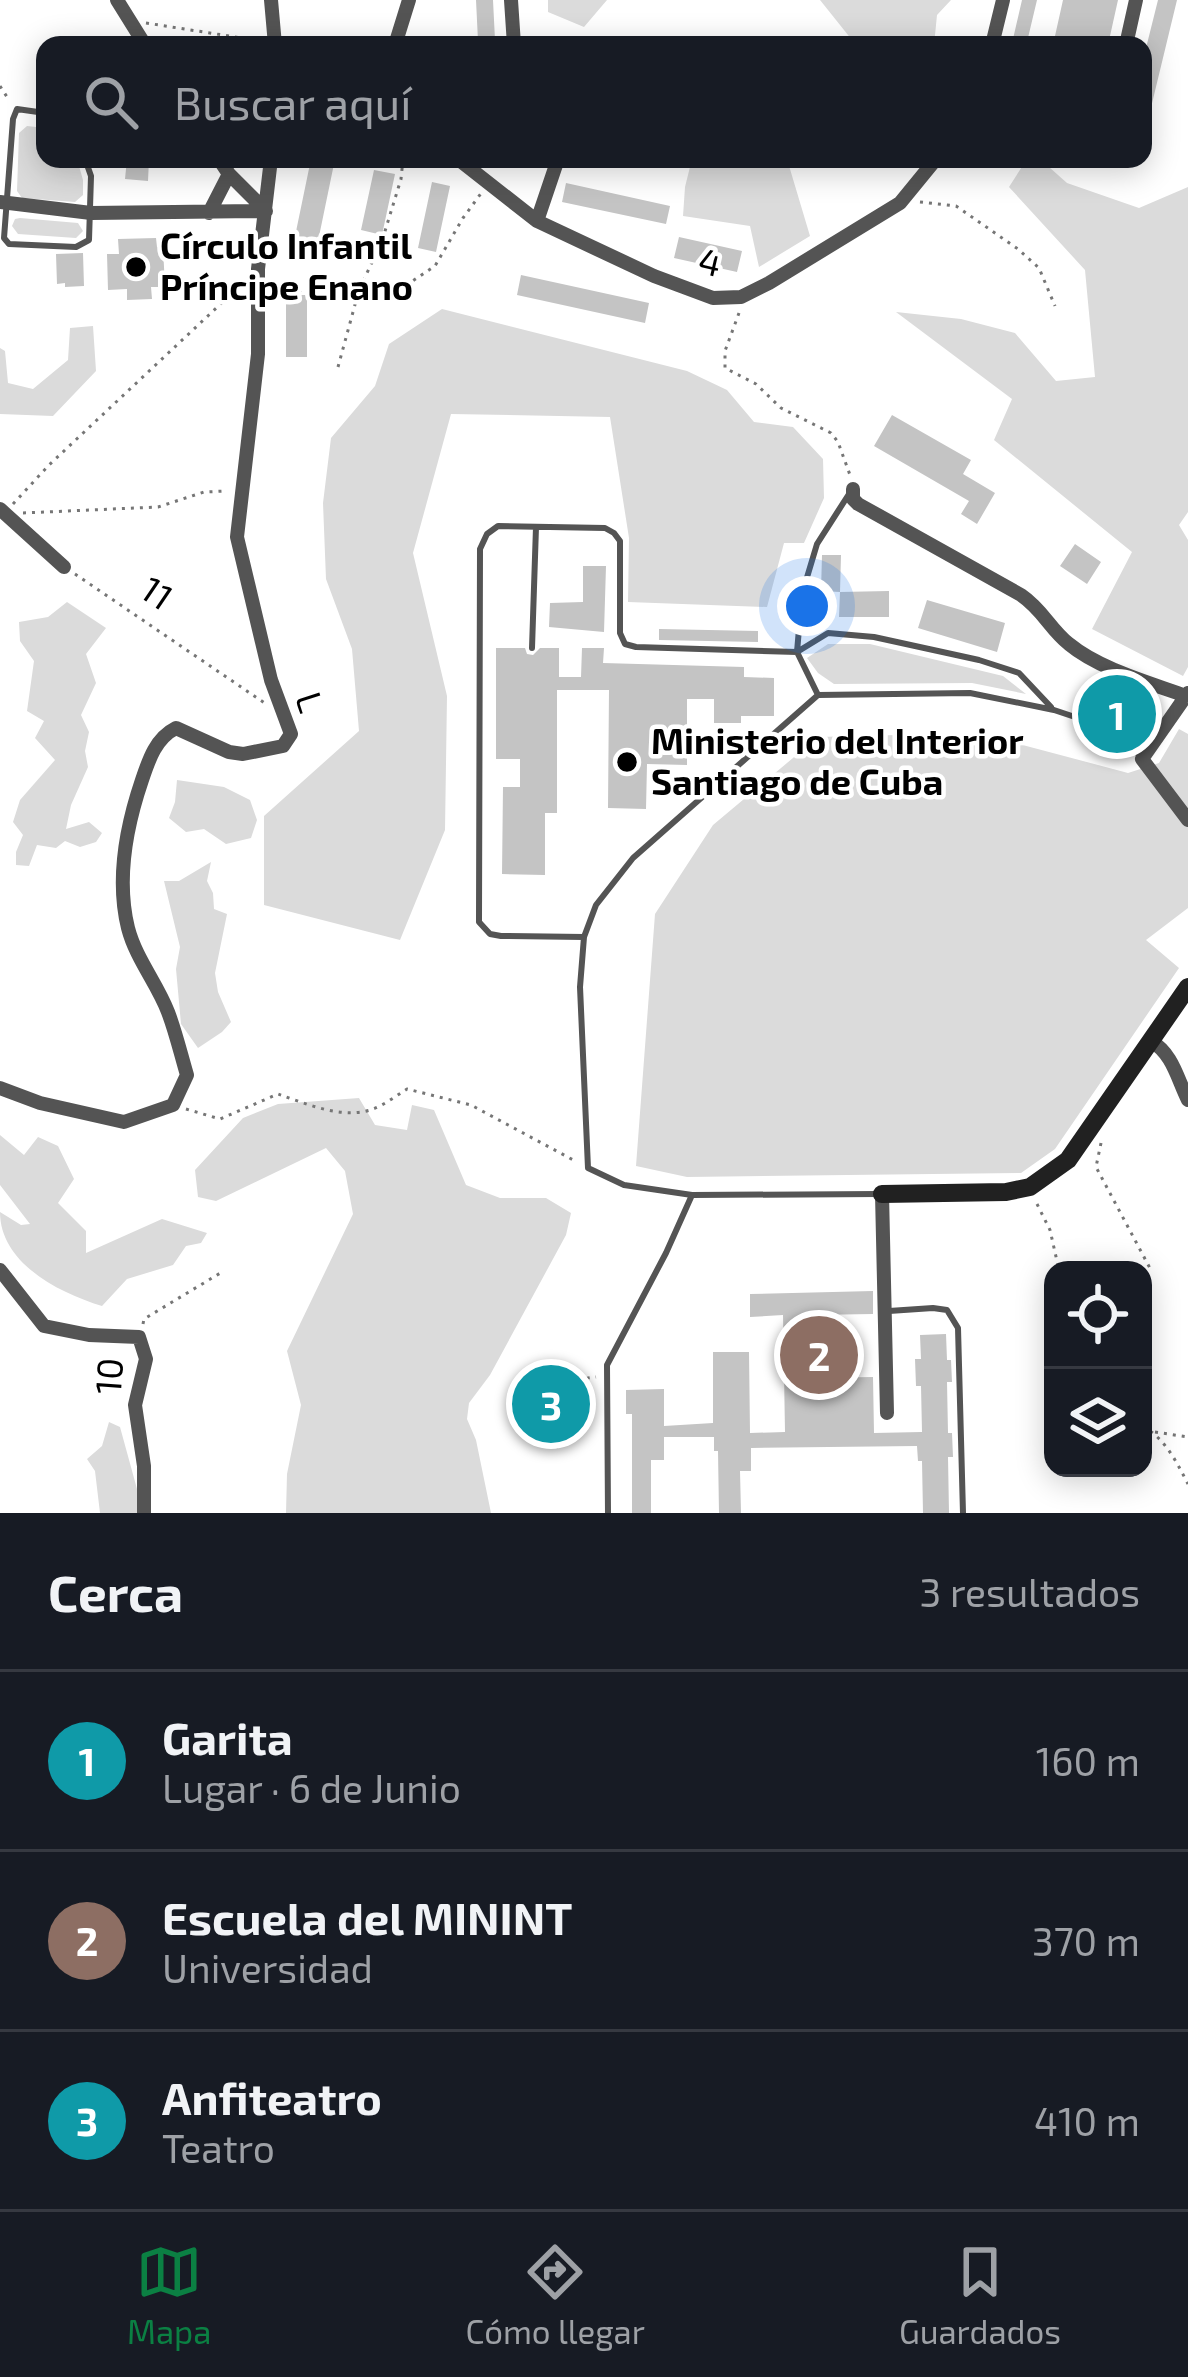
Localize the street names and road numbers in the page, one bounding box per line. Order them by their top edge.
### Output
street label: 4 [695,237,726,284]
street label: 11 [134,566,182,618]
street label: L [288,686,335,717]
street label: 10 [85,1356,130,1395]

